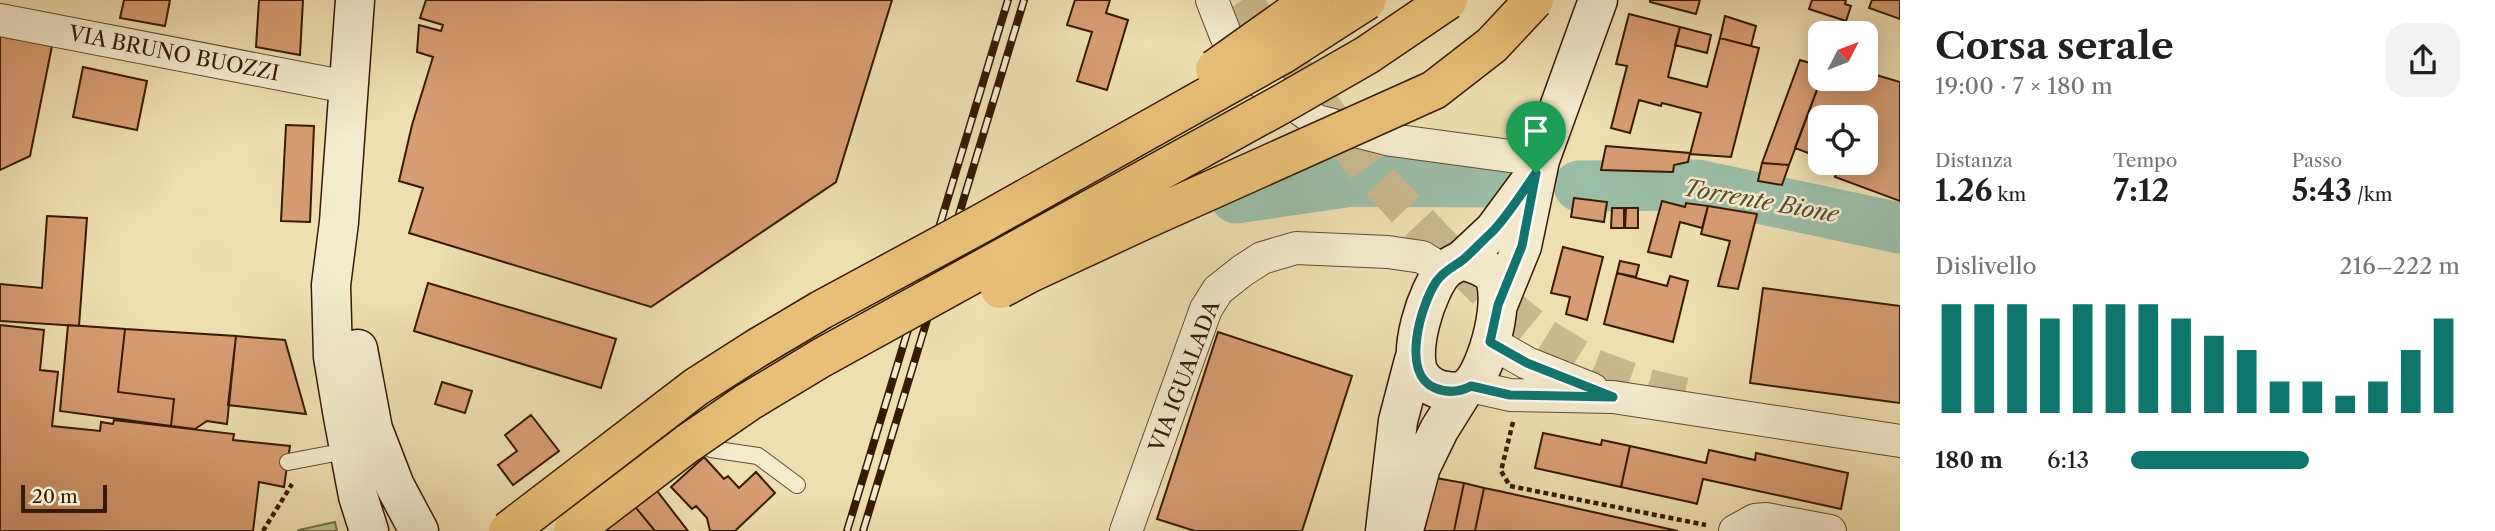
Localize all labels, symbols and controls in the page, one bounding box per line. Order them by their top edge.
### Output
street label: VIA BRUNO BUOZZI [66,20,281,86]
north arrow [1808,21,1878,91]
map controls [1808,21,1878,175]
text: Corsa serale [1935,22,2174,69]
button: share [2386,23,2460,97]
text: 19:00 · 7 × 180 m [1935,72,2113,100]
pin [1506,101,1566,173]
button: locate [1808,105,1878,175]
icon: arrive [1517,112,1555,150]
text: Distanza [1935,149,2013,172]
text: Tempo [2113,149,2177,172]
text: Passo [2292,149,2342,172]
text: 1.26 [1935,172,1992,209]
text: 7:12 [2113,172,2169,209]
text: 5:43 [2292,172,2352,209]
water label: Torrente Bione [1681,174,1842,229]
text: km [1992,183,2026,206]
text: /km [2352,183,2392,206]
text: Dislivello [1935,252,2037,280]
text: 216–222 m [2339,252,2460,280]
street label: VIA IGUALADA [1143,296,1225,456]
text: 180 m [1935,446,2003,474]
text: 6:13 [2047,446,2089,474]
scale bar [21,482,107,514]
text: 20 m [32,485,78,508]

